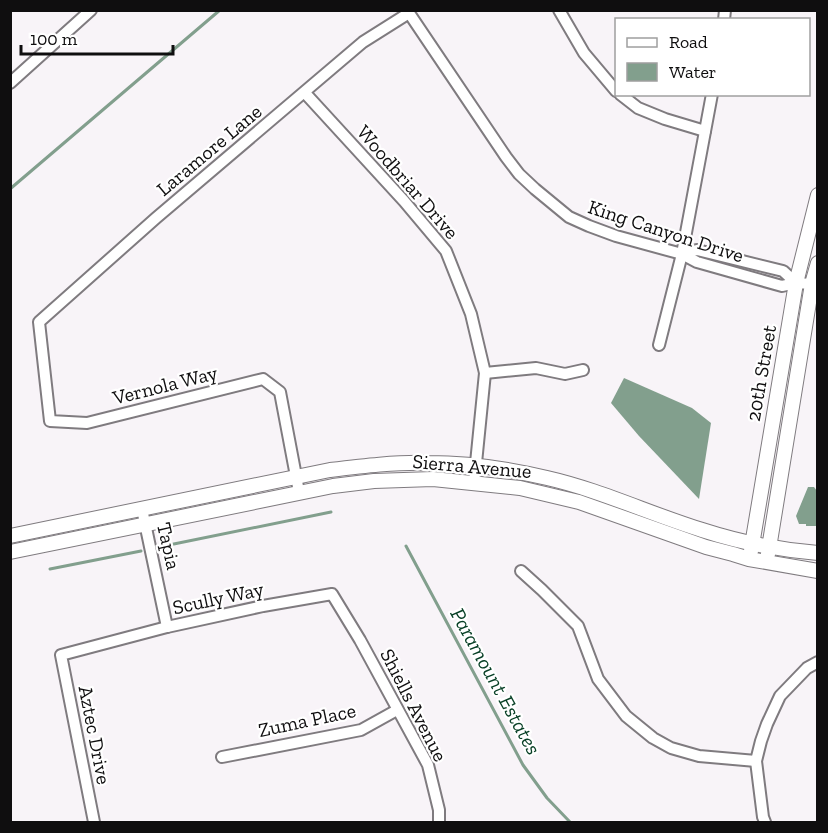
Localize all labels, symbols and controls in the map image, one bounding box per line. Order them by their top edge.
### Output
scale bar [21,18,172,56]
legend [615,18,810,96]
text: 100 m [30,28,78,50]
text: Road [669,31,708,53]
text: Water [669,61,716,83]
street label: Laramore Lane [152,99,266,201]
street label: Woodbriar Drive [352,120,464,244]
street label: King Canyon Drive [585,195,747,267]
street label: 20th Street [741,322,781,423]
street label: Vernola Way [109,360,221,410]
street label: Sierra Avenue [411,449,533,483]
street label: Tapia [152,520,186,572]
street label: Scully Way [170,576,266,619]
water label: Paramount Estates [445,603,547,759]
street label: Shiells Avenue [375,645,453,765]
street label: Aztec Drive [74,684,116,786]
street label: Zuma Place [256,698,358,742]

